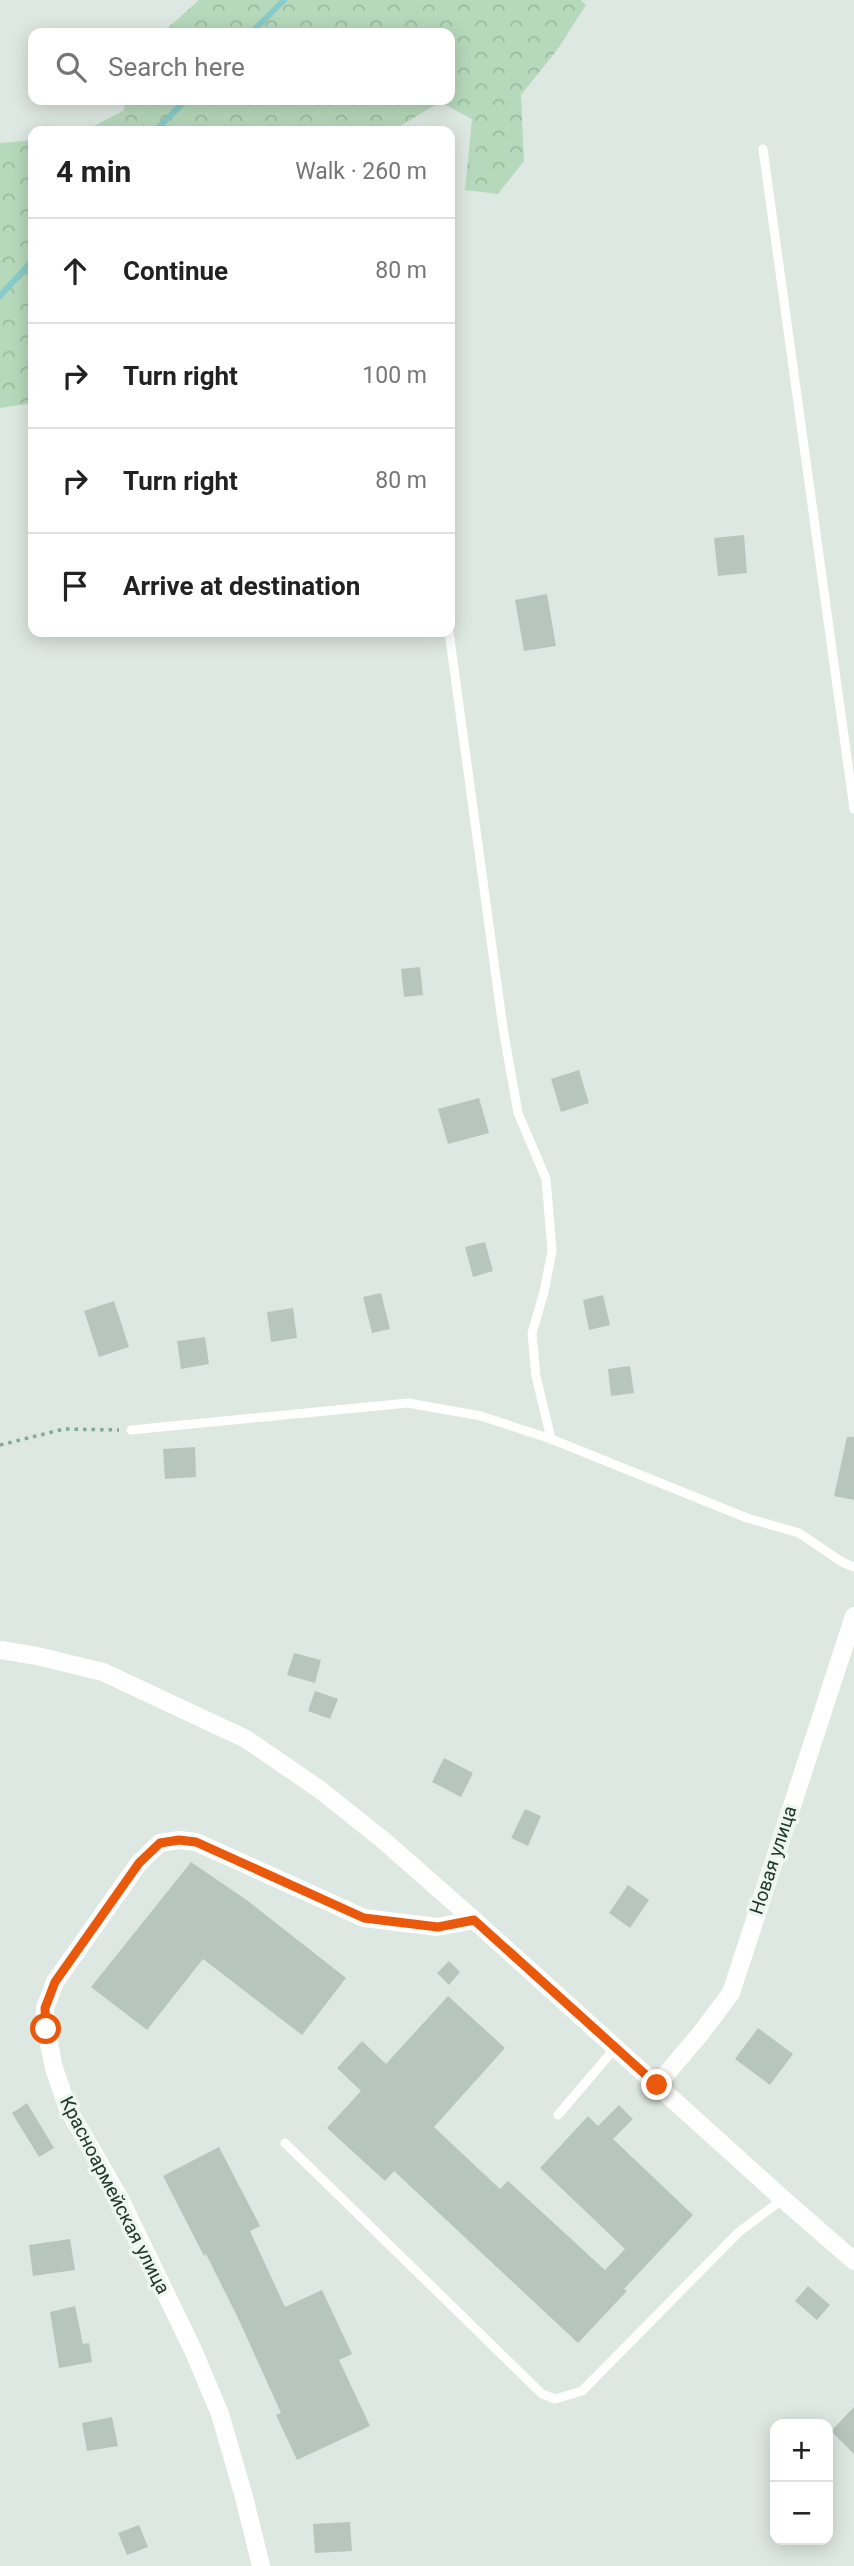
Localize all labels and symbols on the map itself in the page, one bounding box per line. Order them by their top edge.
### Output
street label: Новая улица [745,1803,801,1917]
route start [30,2013,61,2044]
route end [641,2069,672,2100]
street label: Красноармейская улица [55,2092,175,2298]

